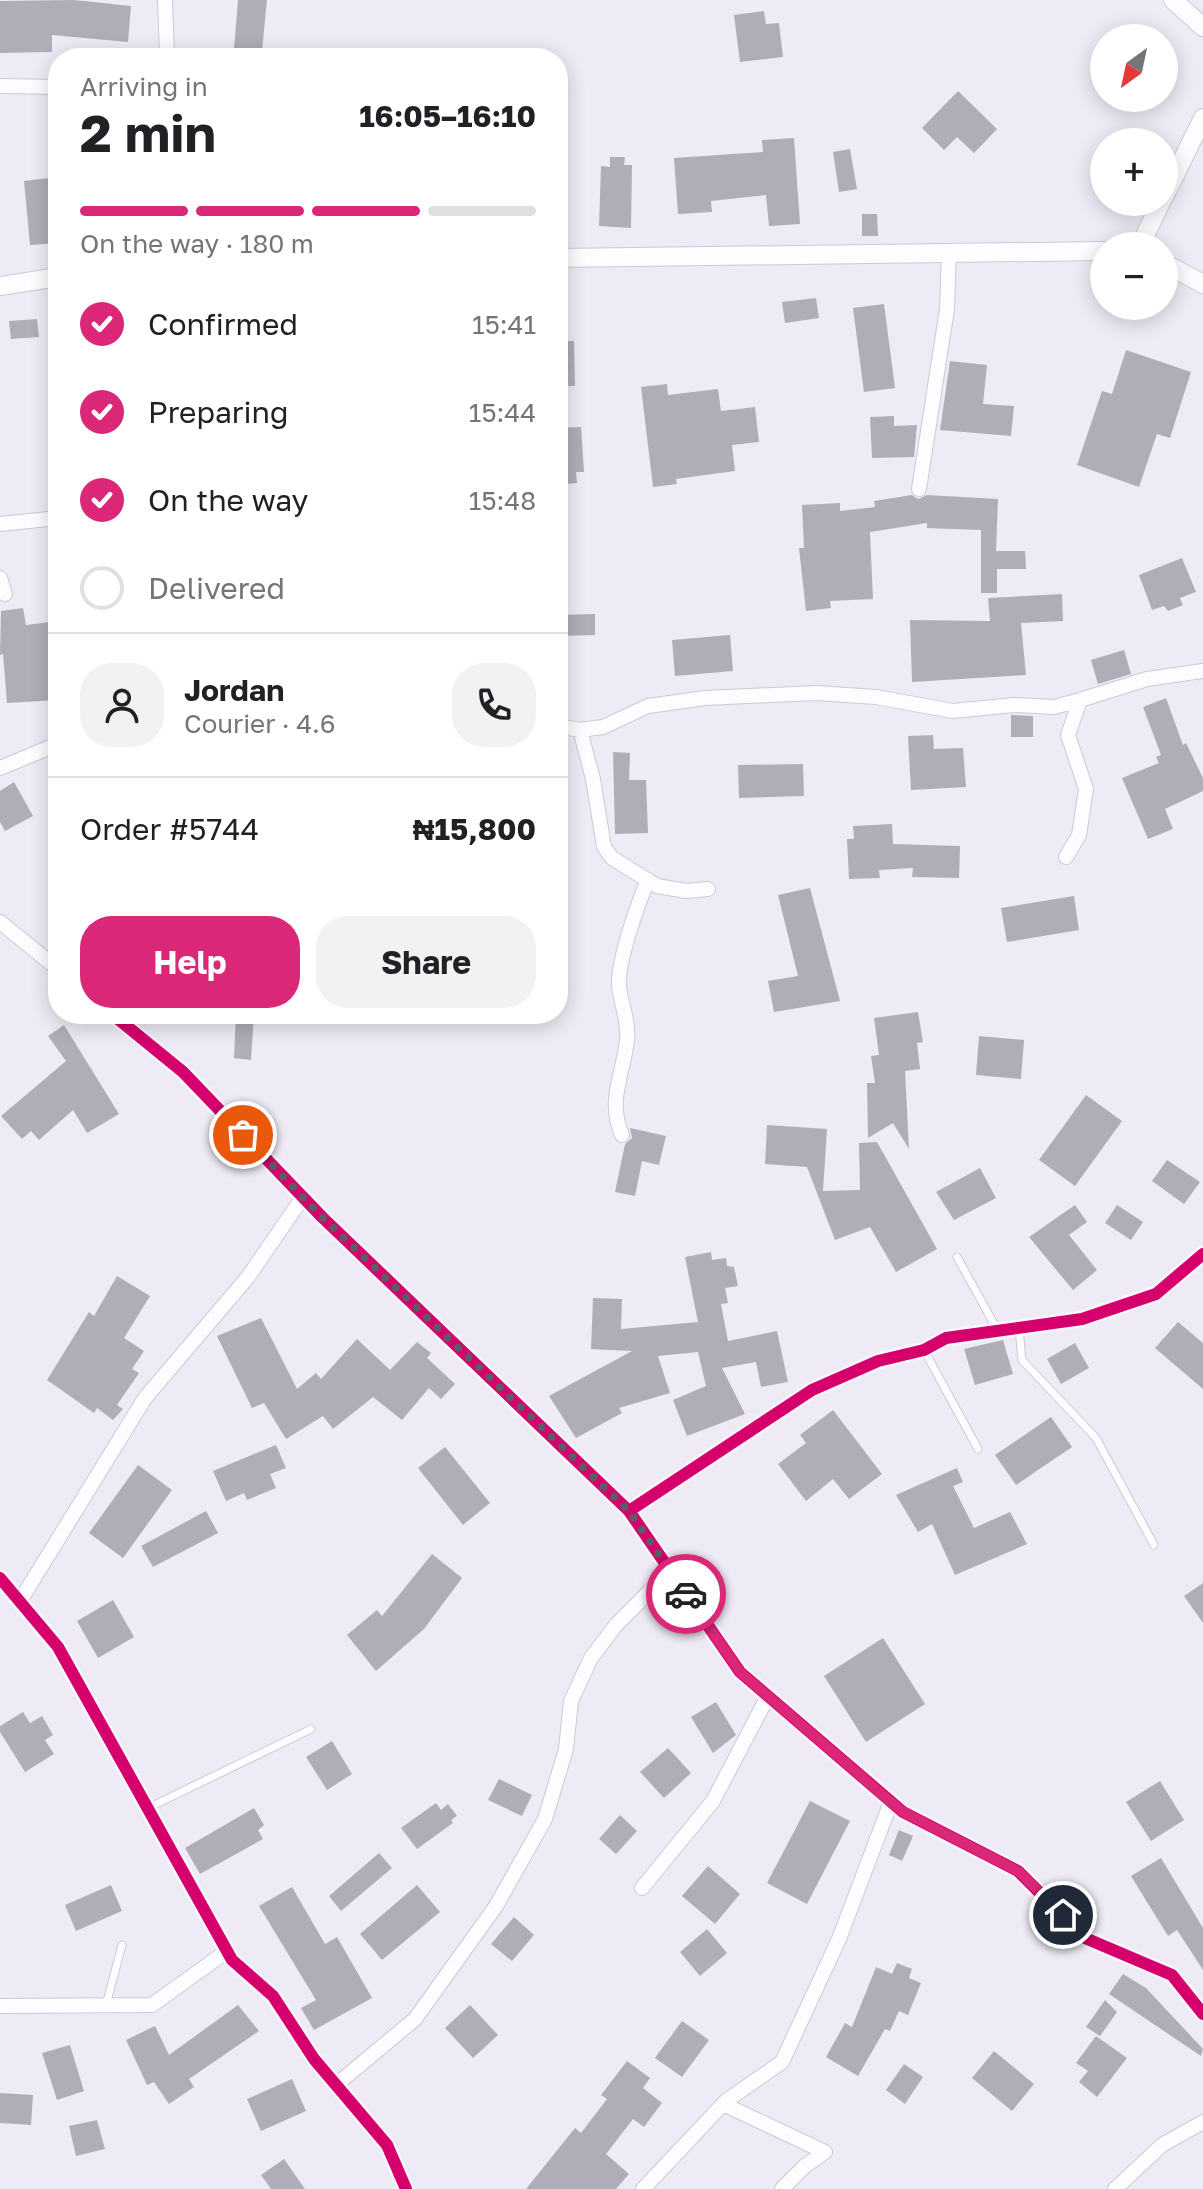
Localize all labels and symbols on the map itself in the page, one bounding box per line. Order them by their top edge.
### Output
north arrow [1090,24,1178,112]
pin [209,1101,277,1169]
courier [646,1554,726,1634]
pin [1029,1881,1097,1949]

